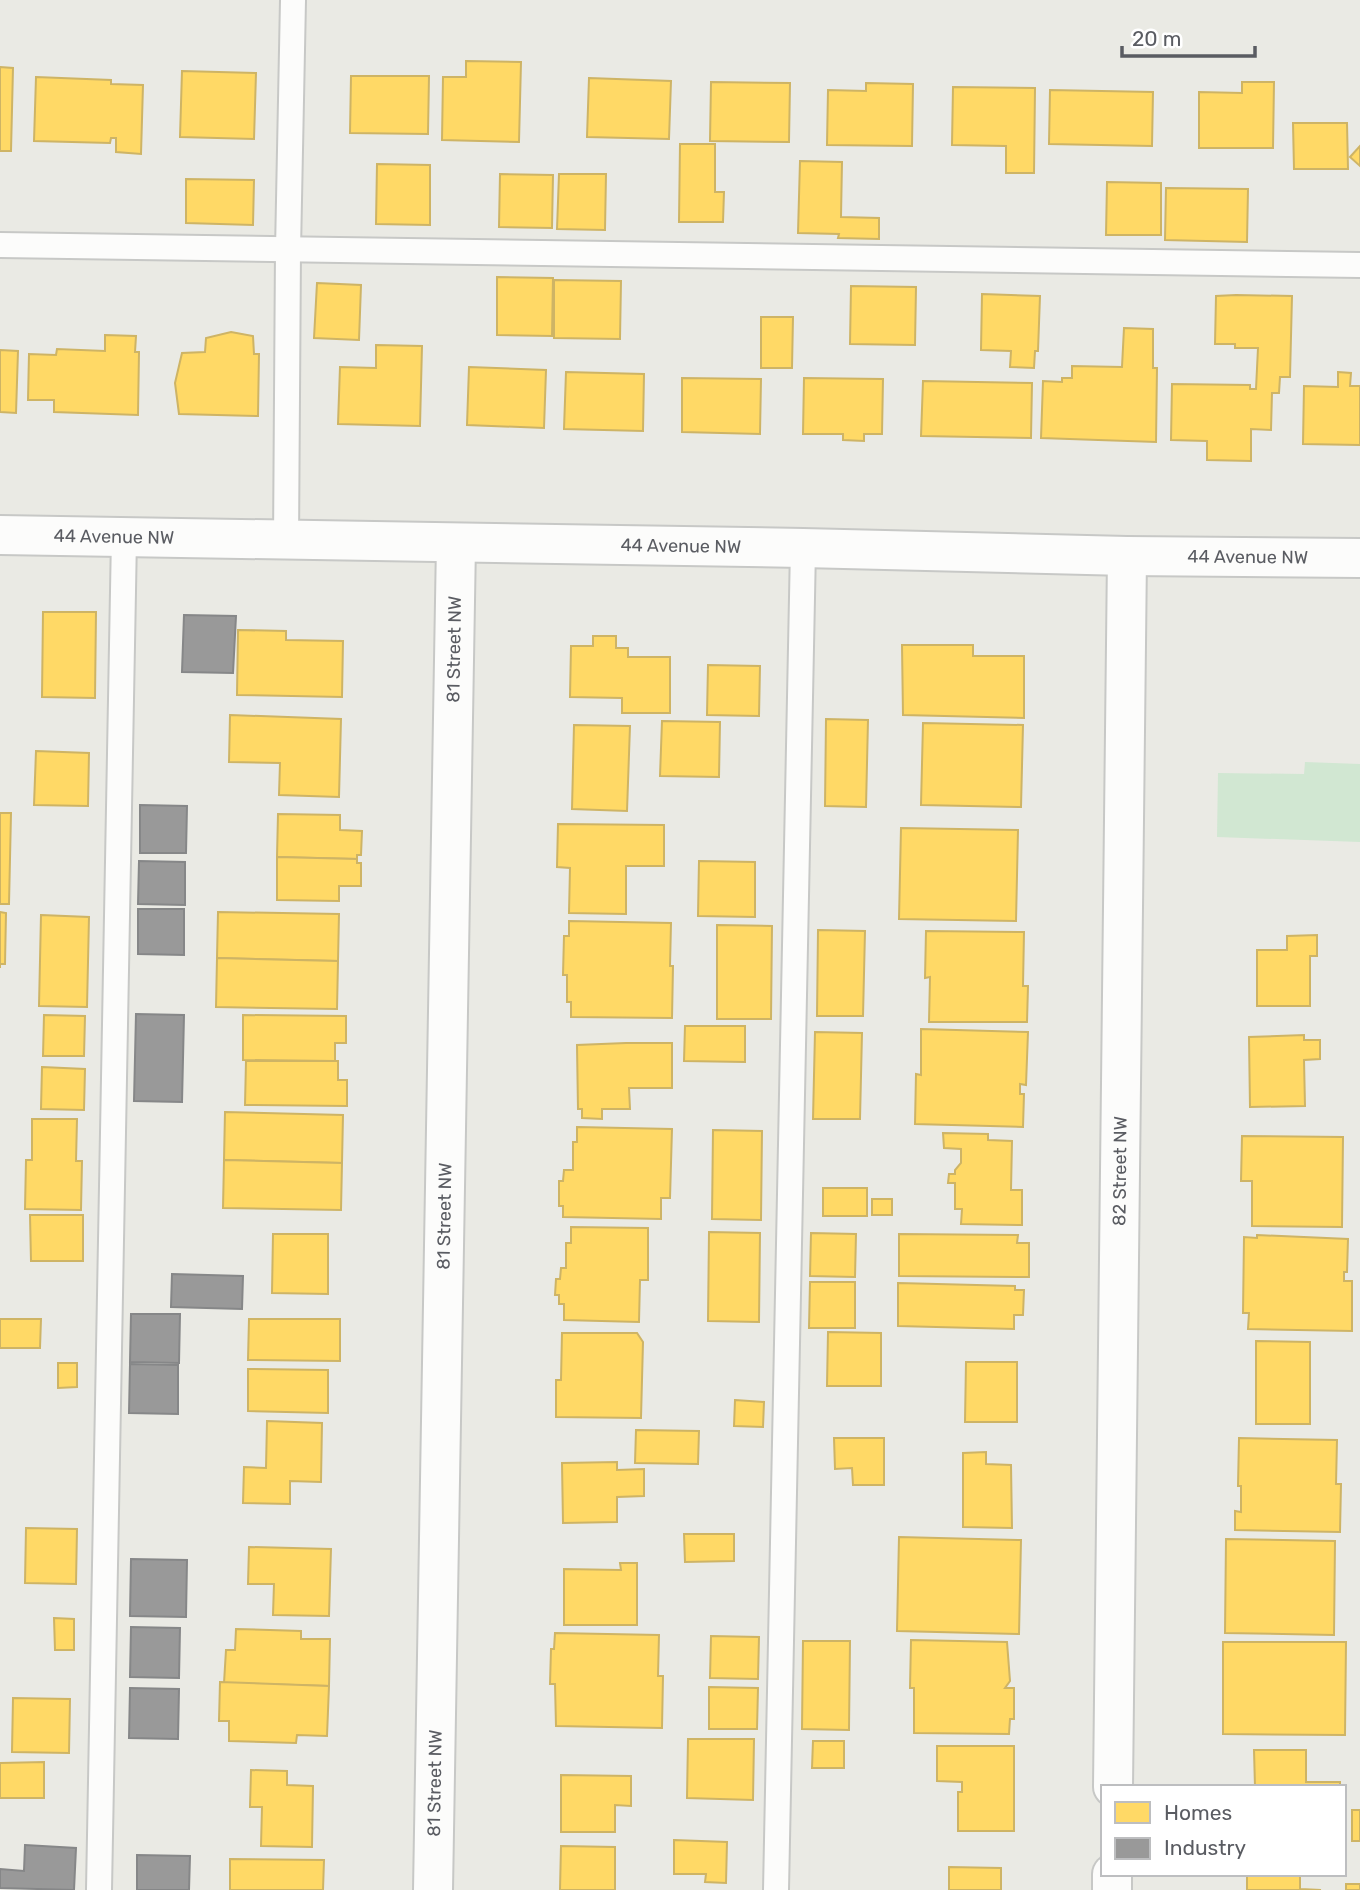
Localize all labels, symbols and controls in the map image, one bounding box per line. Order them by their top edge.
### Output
scale bar [1122,14,1255,58]
text: 20 m [1132,26,1181,51]
street label: 44 Avenue NW [53,525,175,549]
street label: 44 Avenue NW [620,534,741,558]
street label: 44 Avenue NW [1187,546,1308,569]
street label: 81 Street NW [442,595,466,703]
street label: 82 Street NW [1108,1116,1132,1226]
street label: 81 Street NW [433,1162,456,1270]
street label: 81 Street NW [423,1729,447,1837]
legend [1101,1785,1346,1876]
text: Homes [1164,1800,1232,1825]
text: Industry [1164,1835,1246,1860]

